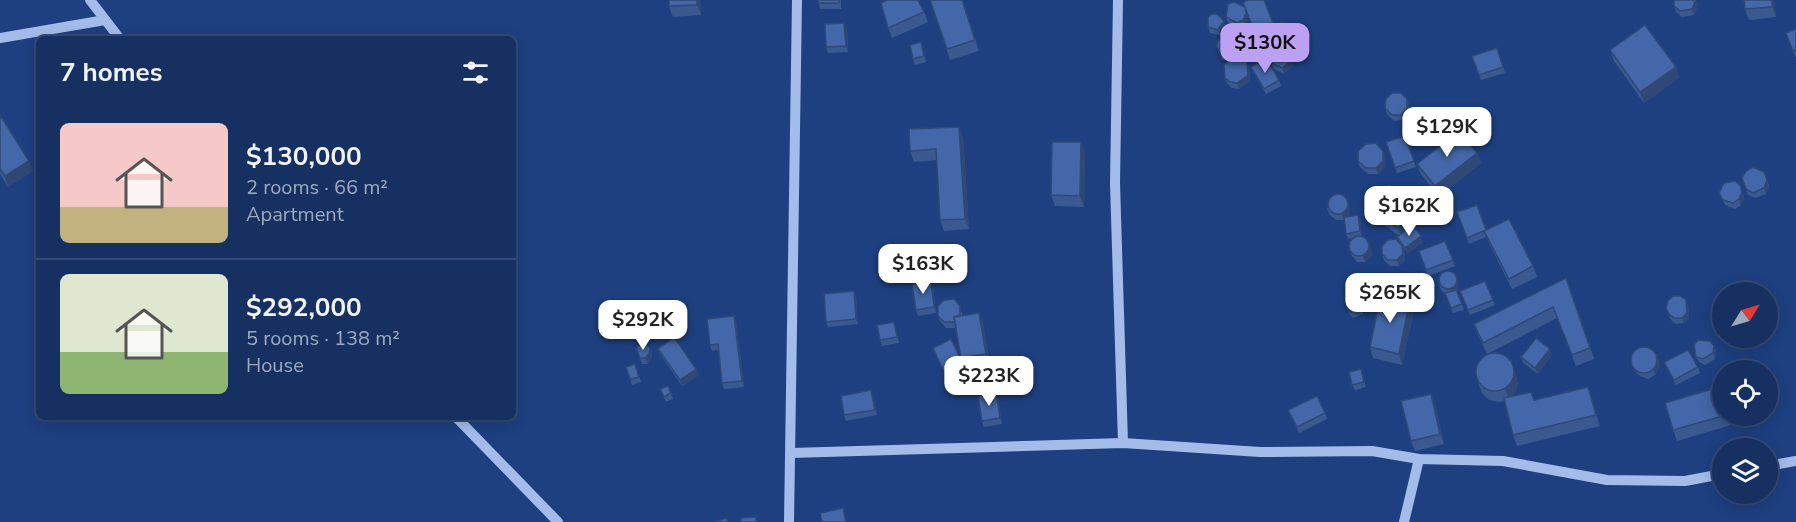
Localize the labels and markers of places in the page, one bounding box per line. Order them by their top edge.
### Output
pin: $130K [1223,23,1307,74]
pin: $129K [1405,107,1489,158]
pin: $162K [1367,186,1451,237]
pin: $163K [881,244,965,295]
pin: $265K [1348,273,1432,324]
pin: $292K [601,300,685,351]
pin: $223K [947,356,1031,407]

